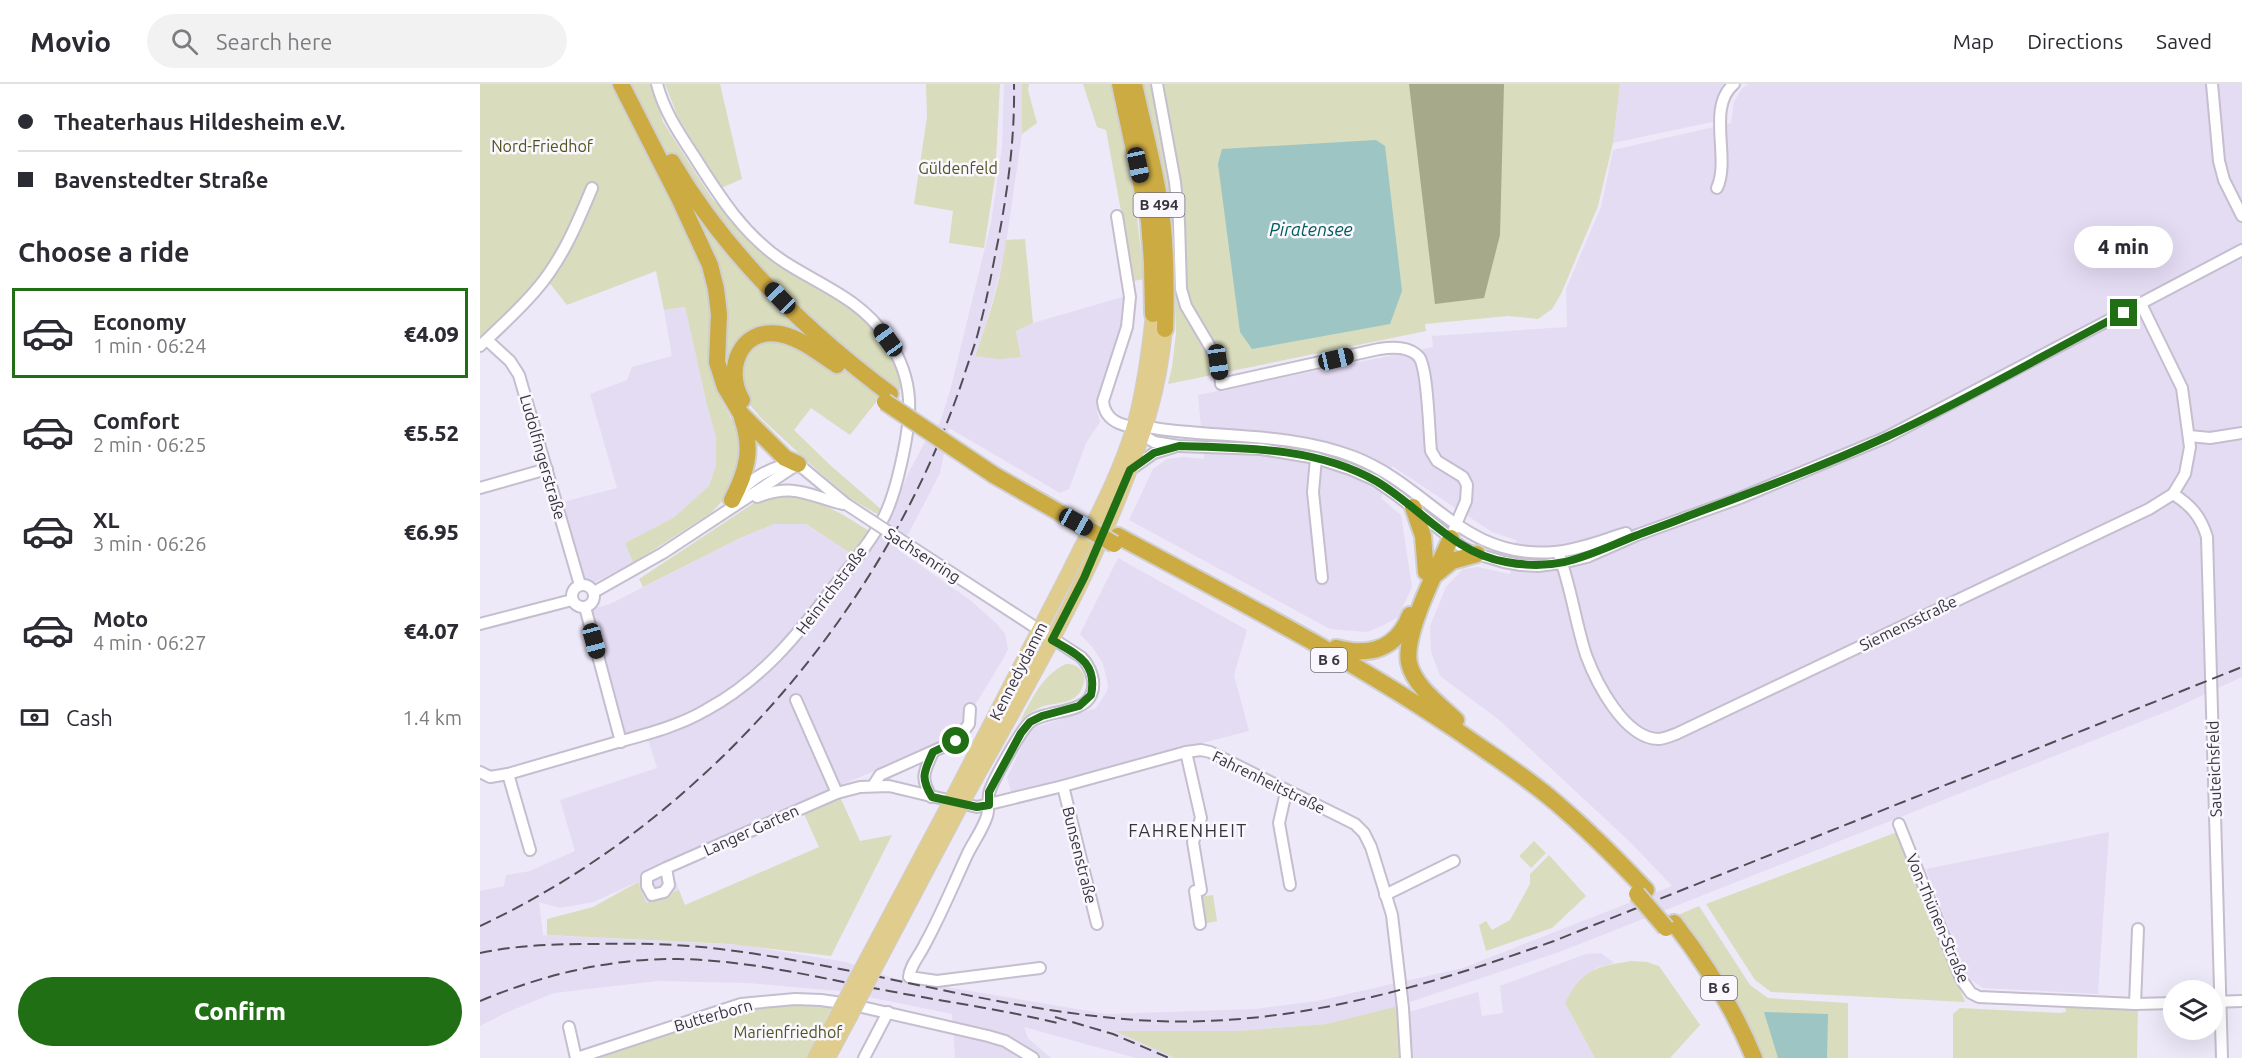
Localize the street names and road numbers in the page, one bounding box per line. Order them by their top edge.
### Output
road number: B 494 [1134,193,1184,217]
street label: Ludolfingerstraße [517,392,569,522]
street label: Sachsenring [882,524,964,586]
street label: Heinrichstraße [792,542,870,638]
street label: Siemensstraße [1857,592,1959,654]
street label: Kennedydamm [986,619,1050,723]
road number: B 6 [1311,648,1347,672]
street label: Sauteichsfeld [2203,720,2225,818]
street label: Fahrenheitstraße [1210,747,1328,817]
street label: Langer Garten [701,801,801,859]
street label: Bunsenstraße [1059,805,1101,905]
street label: Von-Thünen-Straße [1903,851,1973,985]
road number: B 6 [1701,976,1737,1000]
street label: Butterborn [672,995,754,1035]

